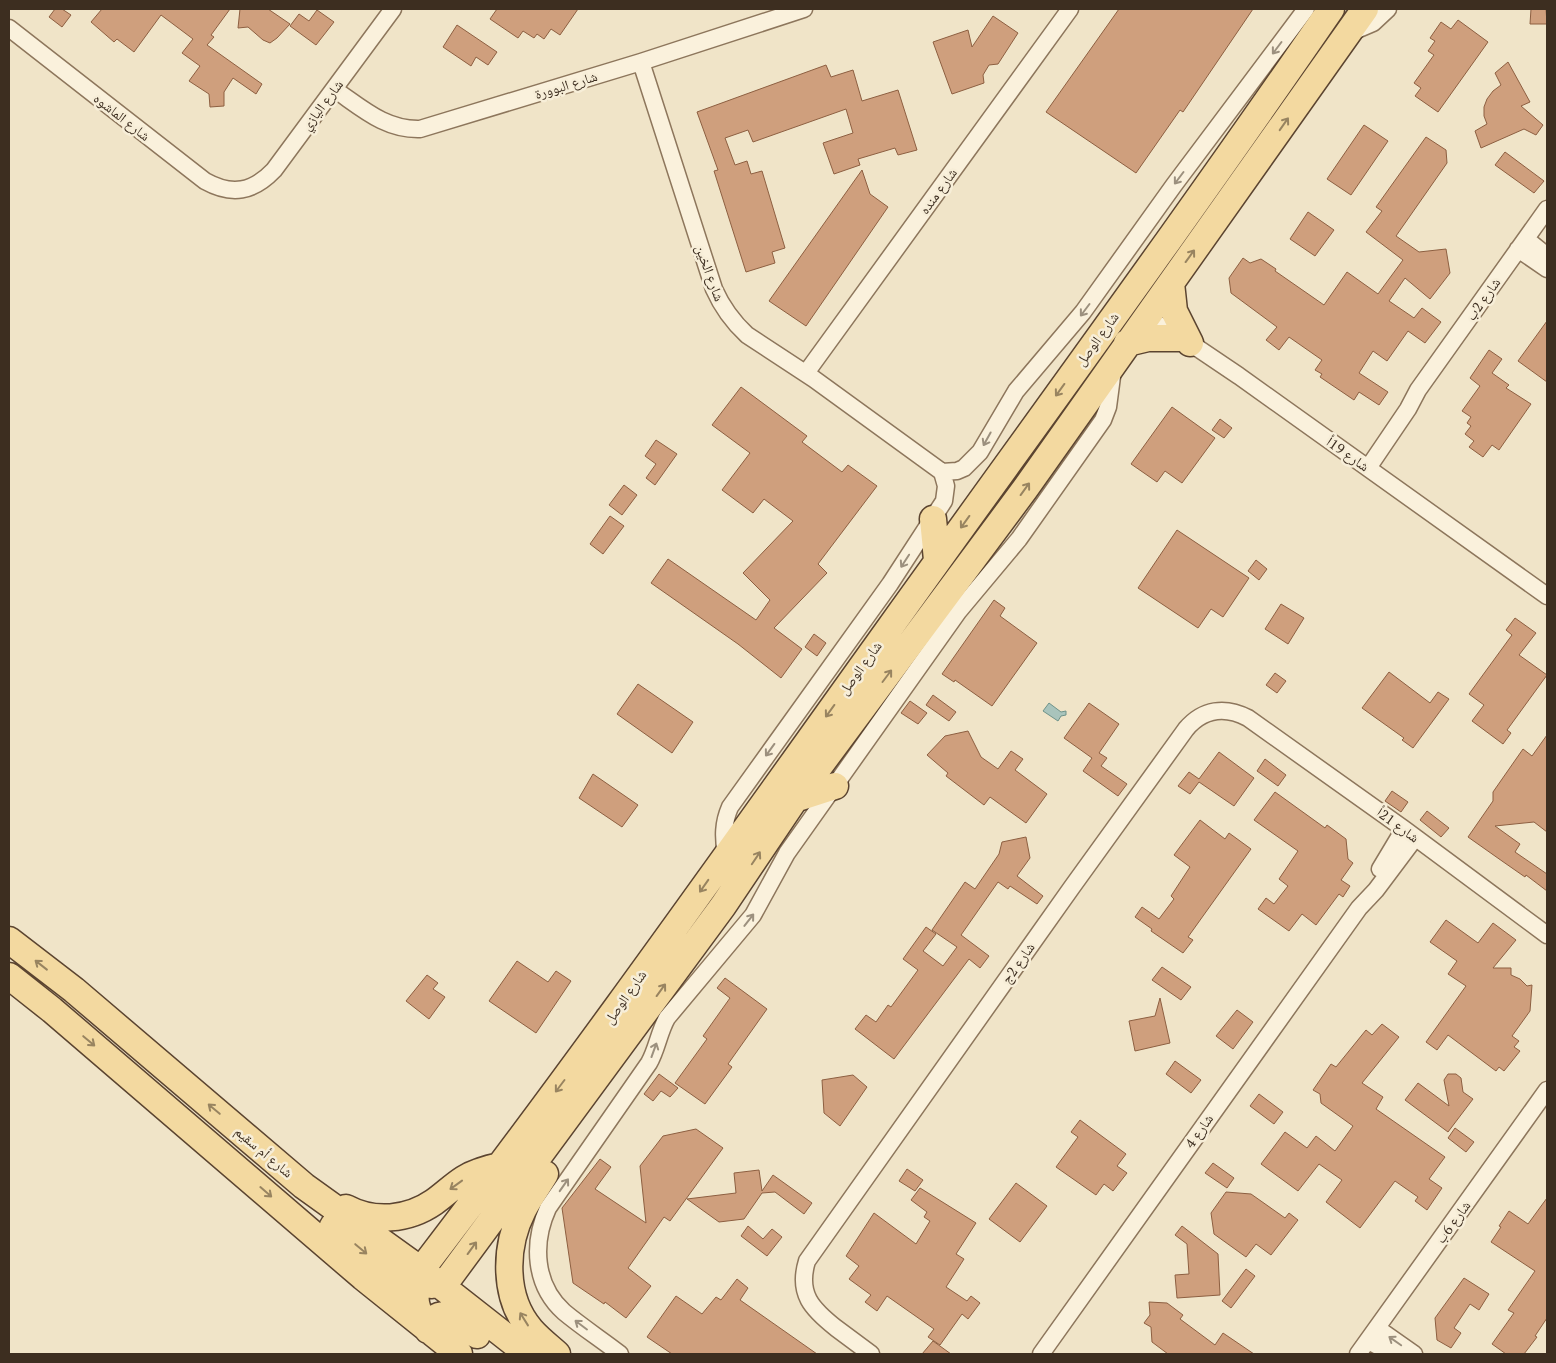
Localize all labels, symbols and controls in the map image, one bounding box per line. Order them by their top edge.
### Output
one-way arrow [1272,41,1282,55]
street label: شارع البوورة [532,66,600,104]
street label: شارع اليازي [296,75,349,136]
street label: شارع الماشوه [89,88,155,146]
one-way arrow [1279,117,1289,131]
street label: شارع منده [914,164,962,218]
one-way arrow [1174,171,1185,184]
street label: شارع الخين [691,242,729,304]
one-way arrow [1185,249,1195,263]
street label: شارع 2ب [1461,273,1505,325]
one-way arrow [1079,303,1090,316]
street label: شارع الوصل [1071,308,1123,370]
one-way arrow [1055,383,1065,397]
one-way arrow [982,431,991,446]
street label: شارع 19أ [1322,432,1374,476]
one-way arrow [1020,482,1030,496]
one-way arrow [960,515,970,529]
one-way arrow [900,553,910,567]
street label: شارع الوصل [834,637,886,699]
one-way arrow [882,669,892,683]
one-way arrow [824,704,835,717]
one-way arrow [765,743,776,756]
street label: شارع 21أ [1372,803,1423,847]
one-way arrow [751,851,761,865]
one-way arrow [699,879,709,893]
one-way arrow [743,914,754,927]
street label: شارع 2ج [996,938,1040,988]
one-way arrow [34,960,48,970]
street label: شارع الوصل [599,966,651,1028]
one-way arrow [656,983,666,997]
one-way arrow [82,1036,95,1047]
one-way arrow [650,1043,660,1059]
one-way arrow [555,1079,565,1093]
one-way arrow [208,1104,221,1115]
street label: شارع 4 [1180,1110,1218,1152]
street label: شارع أم سقيم [231,1122,297,1182]
one-way arrow [559,1178,569,1192]
one-way arrow [449,1180,463,1190]
one-way arrow [259,1187,272,1198]
street label: شارع 6ب [1431,1197,1475,1247]
one-way arrow [467,1242,478,1255]
one-way arrow [355,1244,368,1255]
one-way arrow [518,1312,528,1326]
one-way arrow [575,1319,588,1330]
one-way arrow [1389,1336,1403,1346]

